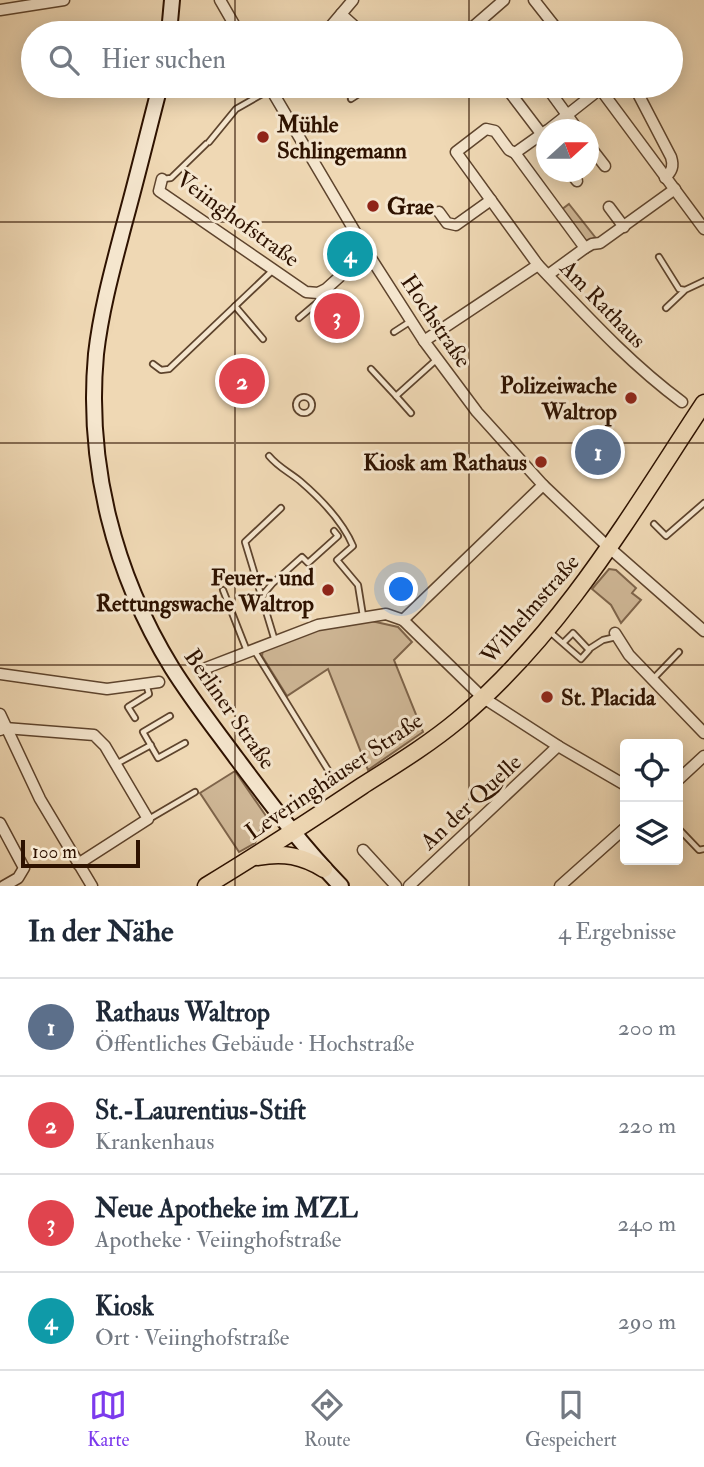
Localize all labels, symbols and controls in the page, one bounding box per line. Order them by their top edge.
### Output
search box [21,21,683,98]
icon: search [45,41,83,79]
text: Hier suchen [101,44,226,76]
place label: Mühle Schlingemann [276,110,407,166]
north arrow [536,119,599,182]
marker: Mühle Schlingemann [255,129,271,145]
street label: Veiinghofstraße [171,165,306,274]
place label: Grae [387,192,434,221]
marker: Grae [365,198,381,214]
pin: 4 [327,228,373,280]
street label: Am Rathaus [553,253,652,354]
street label: Hochstraße [394,269,478,374]
pin: 3 [314,290,360,342]
pin: 2 [219,355,265,407]
place label: Polizeiwache Waltrop [500,371,617,427]
marker: Polizeiwache Waltrop [623,390,639,406]
pin: 1 [575,426,621,478]
place label: Kiosk am Rathaus [363,448,527,477]
marker: Kiosk am Rathaus [533,454,549,470]
street label: Wilhelmstraße [474,548,586,671]
place label: Feuer- und Rettungswache Waltrop [96,563,315,619]
your location [384,572,418,606]
marker: Feuer- und Rettungswache Waltrop [320,582,336,598]
street label: Berliner Straße [178,643,282,775]
place label: St. Placida [561,683,657,712]
marker: St. Placida [539,689,555,705]
street label: Leveringhäuser Straße [240,706,429,846]
map controls [620,739,683,865]
button: locate [620,739,683,802]
street label: An der Quelle [414,748,528,857]
button: layers [620,802,683,865]
scale bar [21,837,140,869]
text: 100 m [32,840,77,864]
text: In der Nähe [28,913,173,950]
text: 4 Ergebnisse [558,917,676,946]
text: Rathaus Waltrop [95,997,270,1029]
text: 1 [47,1013,55,1042]
text: 200 m [618,1013,676,1042]
text: Öffentliches Gebäude · Hochstraße [95,1029,414,1058]
text: St.-Laurentius-Stift [95,1095,306,1127]
text: 2 [45,1111,57,1140]
text: 220 m [618,1111,676,1140]
text: Krankenhaus [95,1127,214,1156]
text: Neue Apotheke im MZL [95,1193,358,1225]
text: 3 [47,1209,55,1238]
text: 240 m [617,1209,676,1238]
text: Apotheke · Veiinghofstraße [95,1225,341,1254]
text: Kiosk [95,1291,154,1323]
text: 4 [45,1307,57,1336]
text: 290 m [618,1307,676,1336]
text: Ort · Veiinghofstraße [95,1323,289,1352]
tab: Karte [87,1386,130,1452]
tab: Route [304,1386,350,1452]
tab: Gespeichert [525,1386,617,1452]

